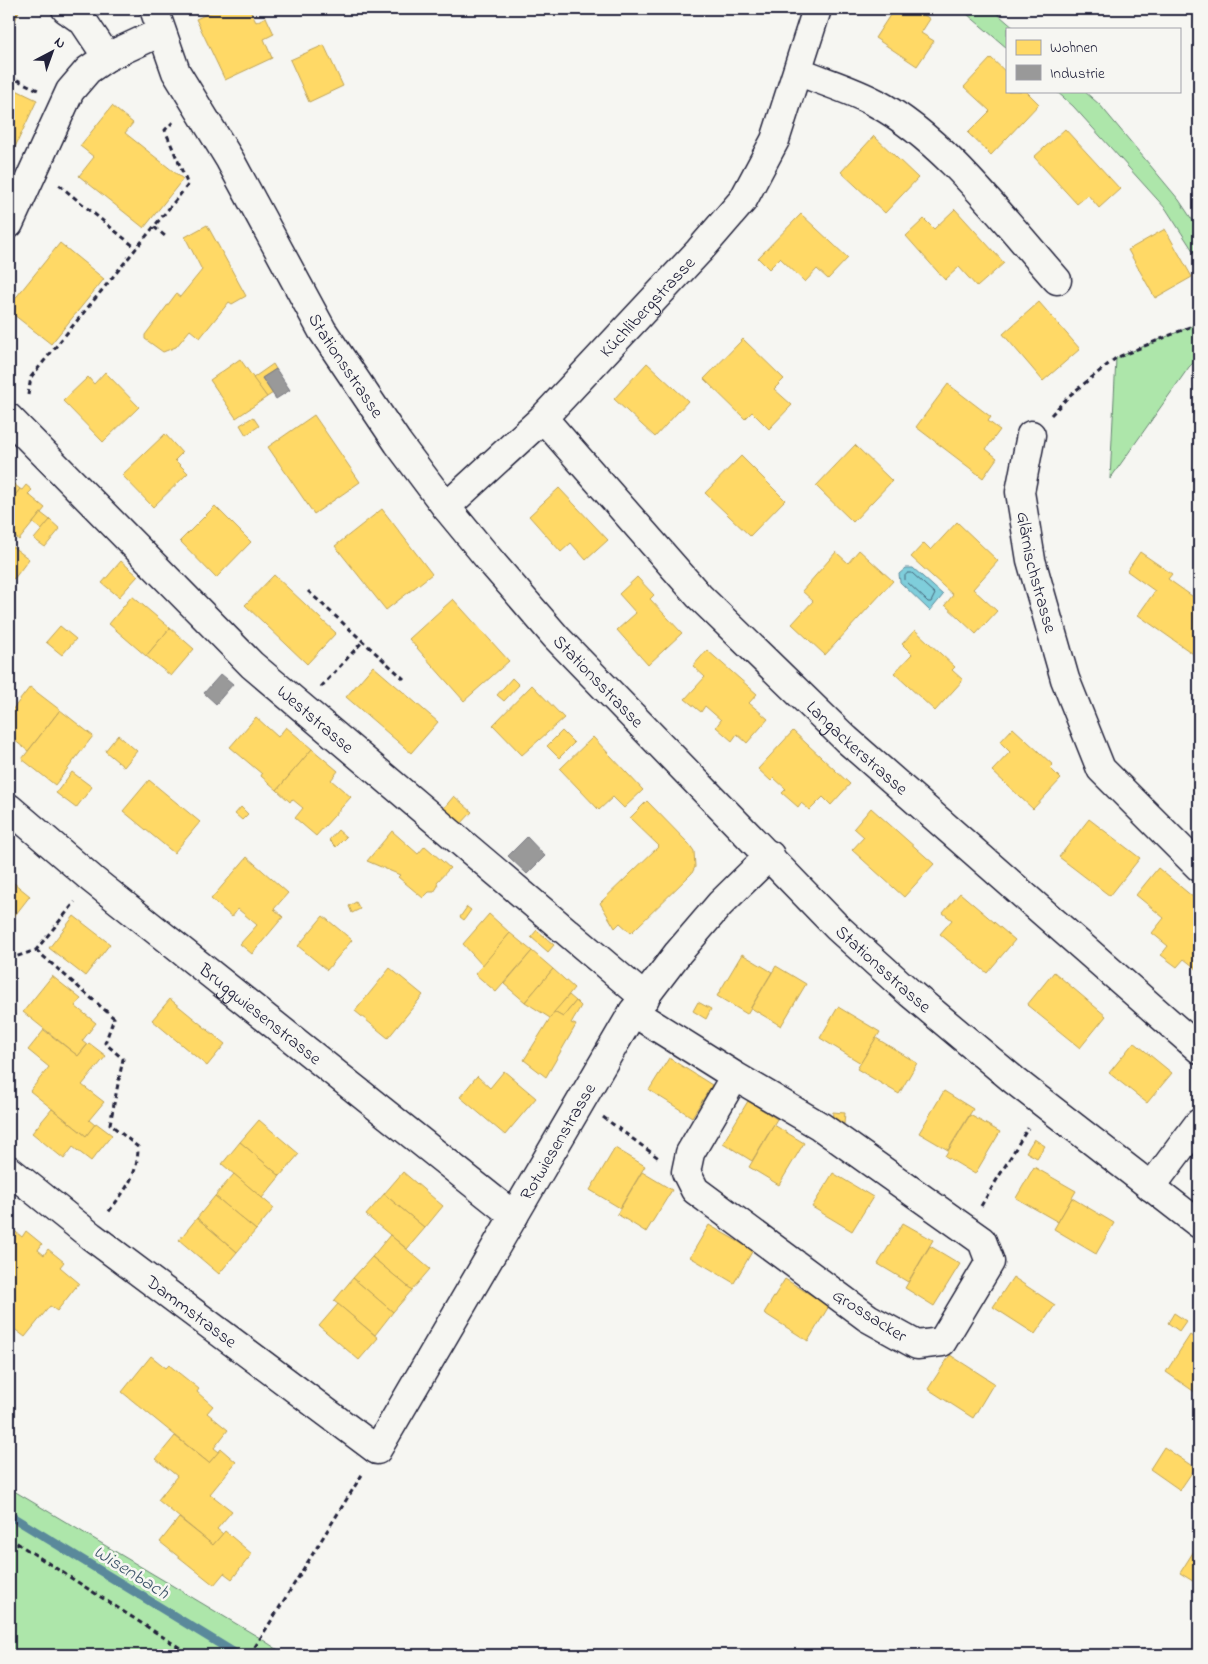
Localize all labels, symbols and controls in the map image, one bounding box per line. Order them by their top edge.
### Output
north arrow [28,28,78,78]
legend [1006,28,1180,92]
text: N [49,32,70,54]
text: Wohnen [1050,37,1098,59]
text: Industrie [1050,63,1105,85]
street label: Küchlibergstrasse [595,251,703,364]
street label: Stationsstrasse [300,309,389,425]
street label: Glärnischstrasse [1008,510,1062,637]
street label: Stationsstrasse [546,630,649,736]
street label: Weststrasse [270,680,359,761]
street label: Langackerstrasse [799,696,913,803]
street label: Stationsstrasse [828,920,937,1021]
street label: Bruggwiesenstrasse [192,958,327,1073]
street label: Rotwiesenstrasse [515,1078,604,1206]
street label: Dammstrasse [139,1270,242,1356]
street label: Grossacker [827,1283,912,1350]
water label: Wisenbach [88,1539,174,1607]

